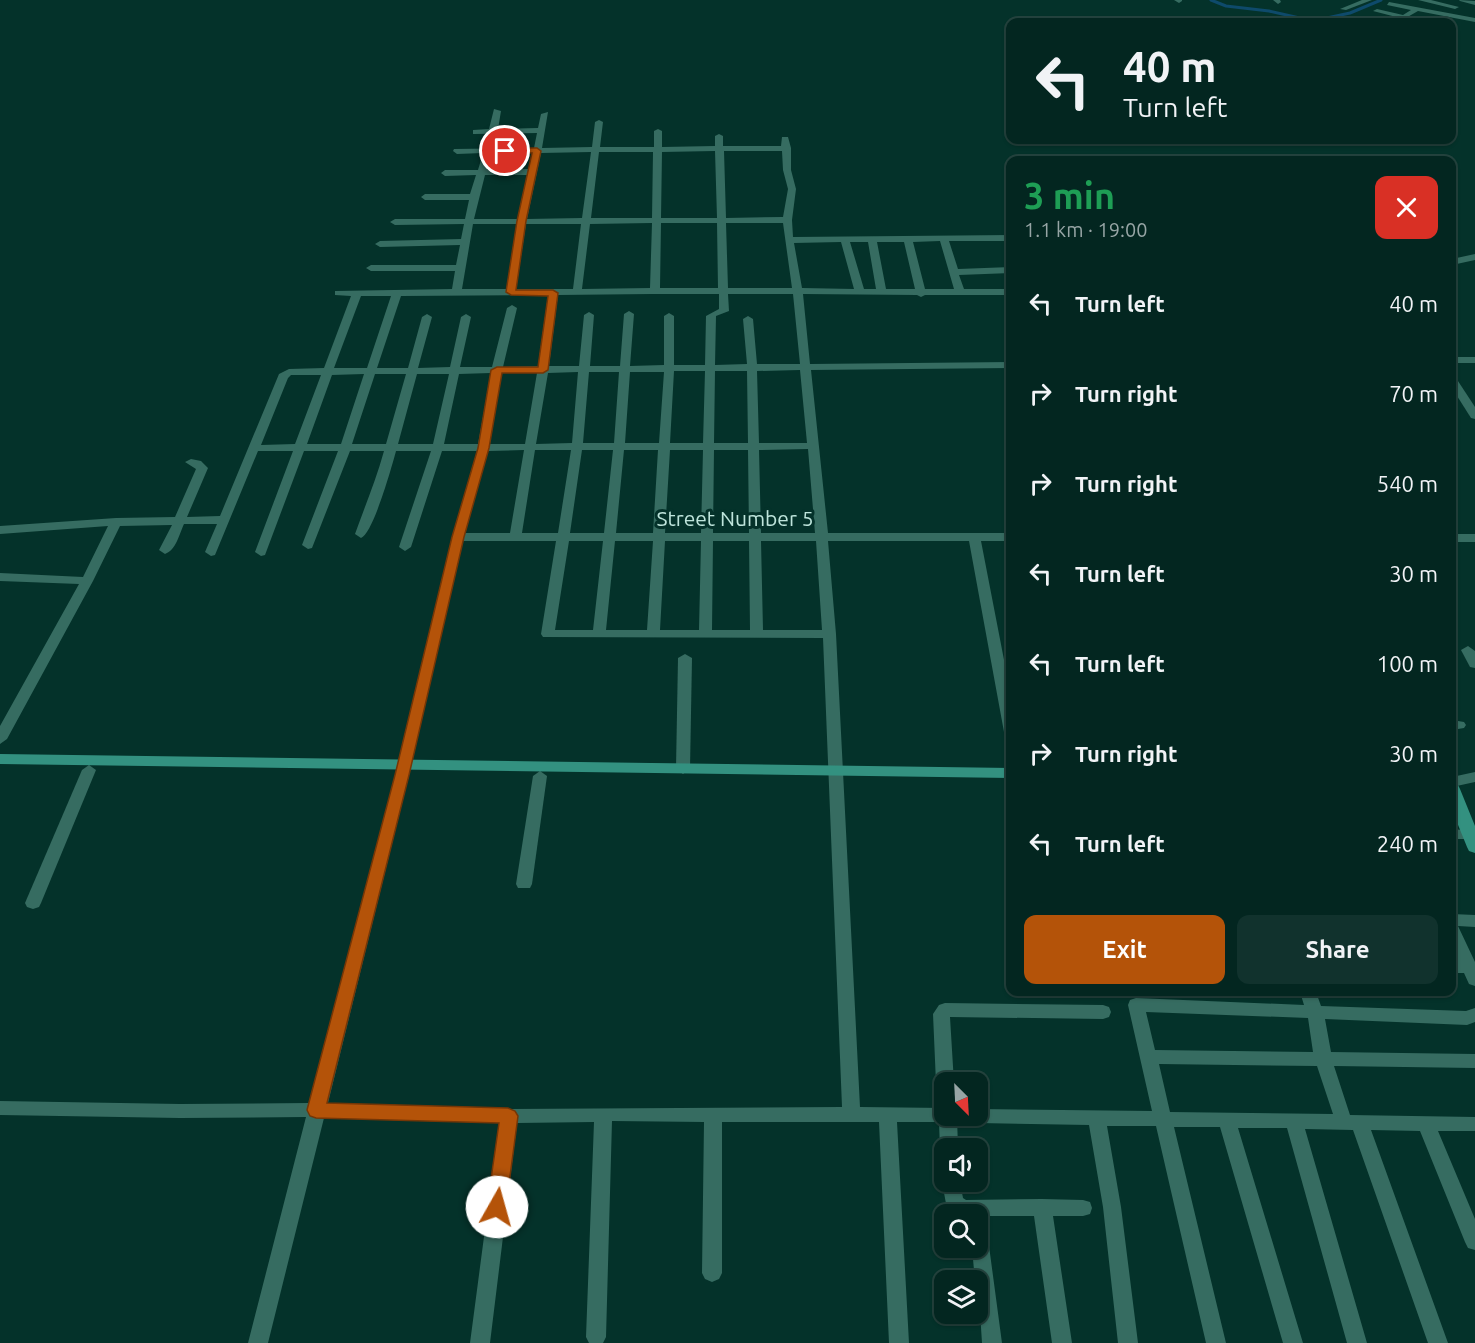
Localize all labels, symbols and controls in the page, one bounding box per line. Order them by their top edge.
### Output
icon: left [1024,42,1102,120]
text: 40 m [1123,43,1217,90]
text: Turn left [1123,92,1227,122]
pin [479,125,530,176]
icon: arrive [488,134,521,167]
text: 3 min [1024,175,1115,216]
button: close [1375,176,1438,239]
text: 1.1 km · 19:00 [1024,218,1148,241]
icon: left [1024,287,1057,320]
text: Turn left [1075,291,1165,316]
text: 40 m [1389,291,1438,316]
icon: right [1024,377,1057,410]
text: Turn right [1075,381,1177,406]
text: 70 m [1389,381,1438,406]
icon: right [1024,467,1057,500]
text: Turn right [1075,471,1177,496]
text: 540 m [1377,471,1438,496]
street label: Street Number 5 [656,506,814,530]
icon: left [1024,557,1057,590]
text: Turn left [1075,561,1165,586]
text: 30 m [1389,561,1438,586]
icon: left [1024,647,1057,680]
text: Turn left [1075,651,1165,676]
text: 100 m [1377,651,1438,676]
icon: right [1024,737,1057,770]
text: Turn right [1075,741,1177,766]
text: 30 m [1389,741,1438,766]
icon: left [1024,827,1057,860]
text: Turn left [1075,831,1165,856]
text: 240 m [1377,831,1438,856]
button: Exit [1024,915,1225,984]
button: Share [1237,915,1438,984]
north arrow [934,1072,988,1126]
map controls [934,1072,988,1324]
button: sound [934,1138,988,1192]
position arrow [465,1175,529,1239]
button: search [934,1204,988,1258]
button: layers [934,1270,988,1324]

